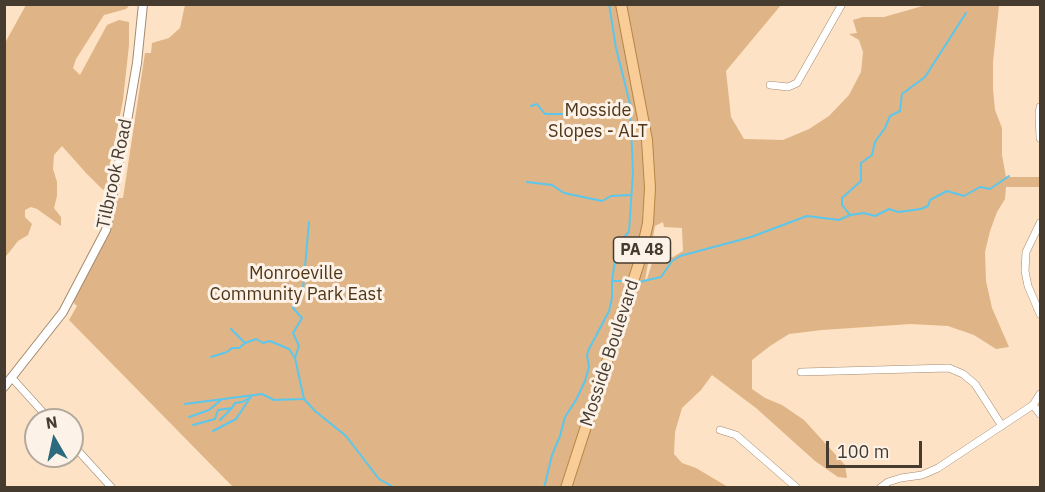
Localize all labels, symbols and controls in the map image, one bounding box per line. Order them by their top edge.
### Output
park label: Mosside Slopes - ALT [548,100,648,142]
street label: Tilbrook Road [93,117,137,231]
road number: PA 48 [614,237,670,263]
park label: Monroeville Community Park East [210,263,382,306]
street label: Mosside Boulevard [576,277,644,429]
north arrow [24,408,84,468]
text: N [44,411,59,433]
scale bar [829,429,925,467]
text: 100 m [837,440,889,463]

